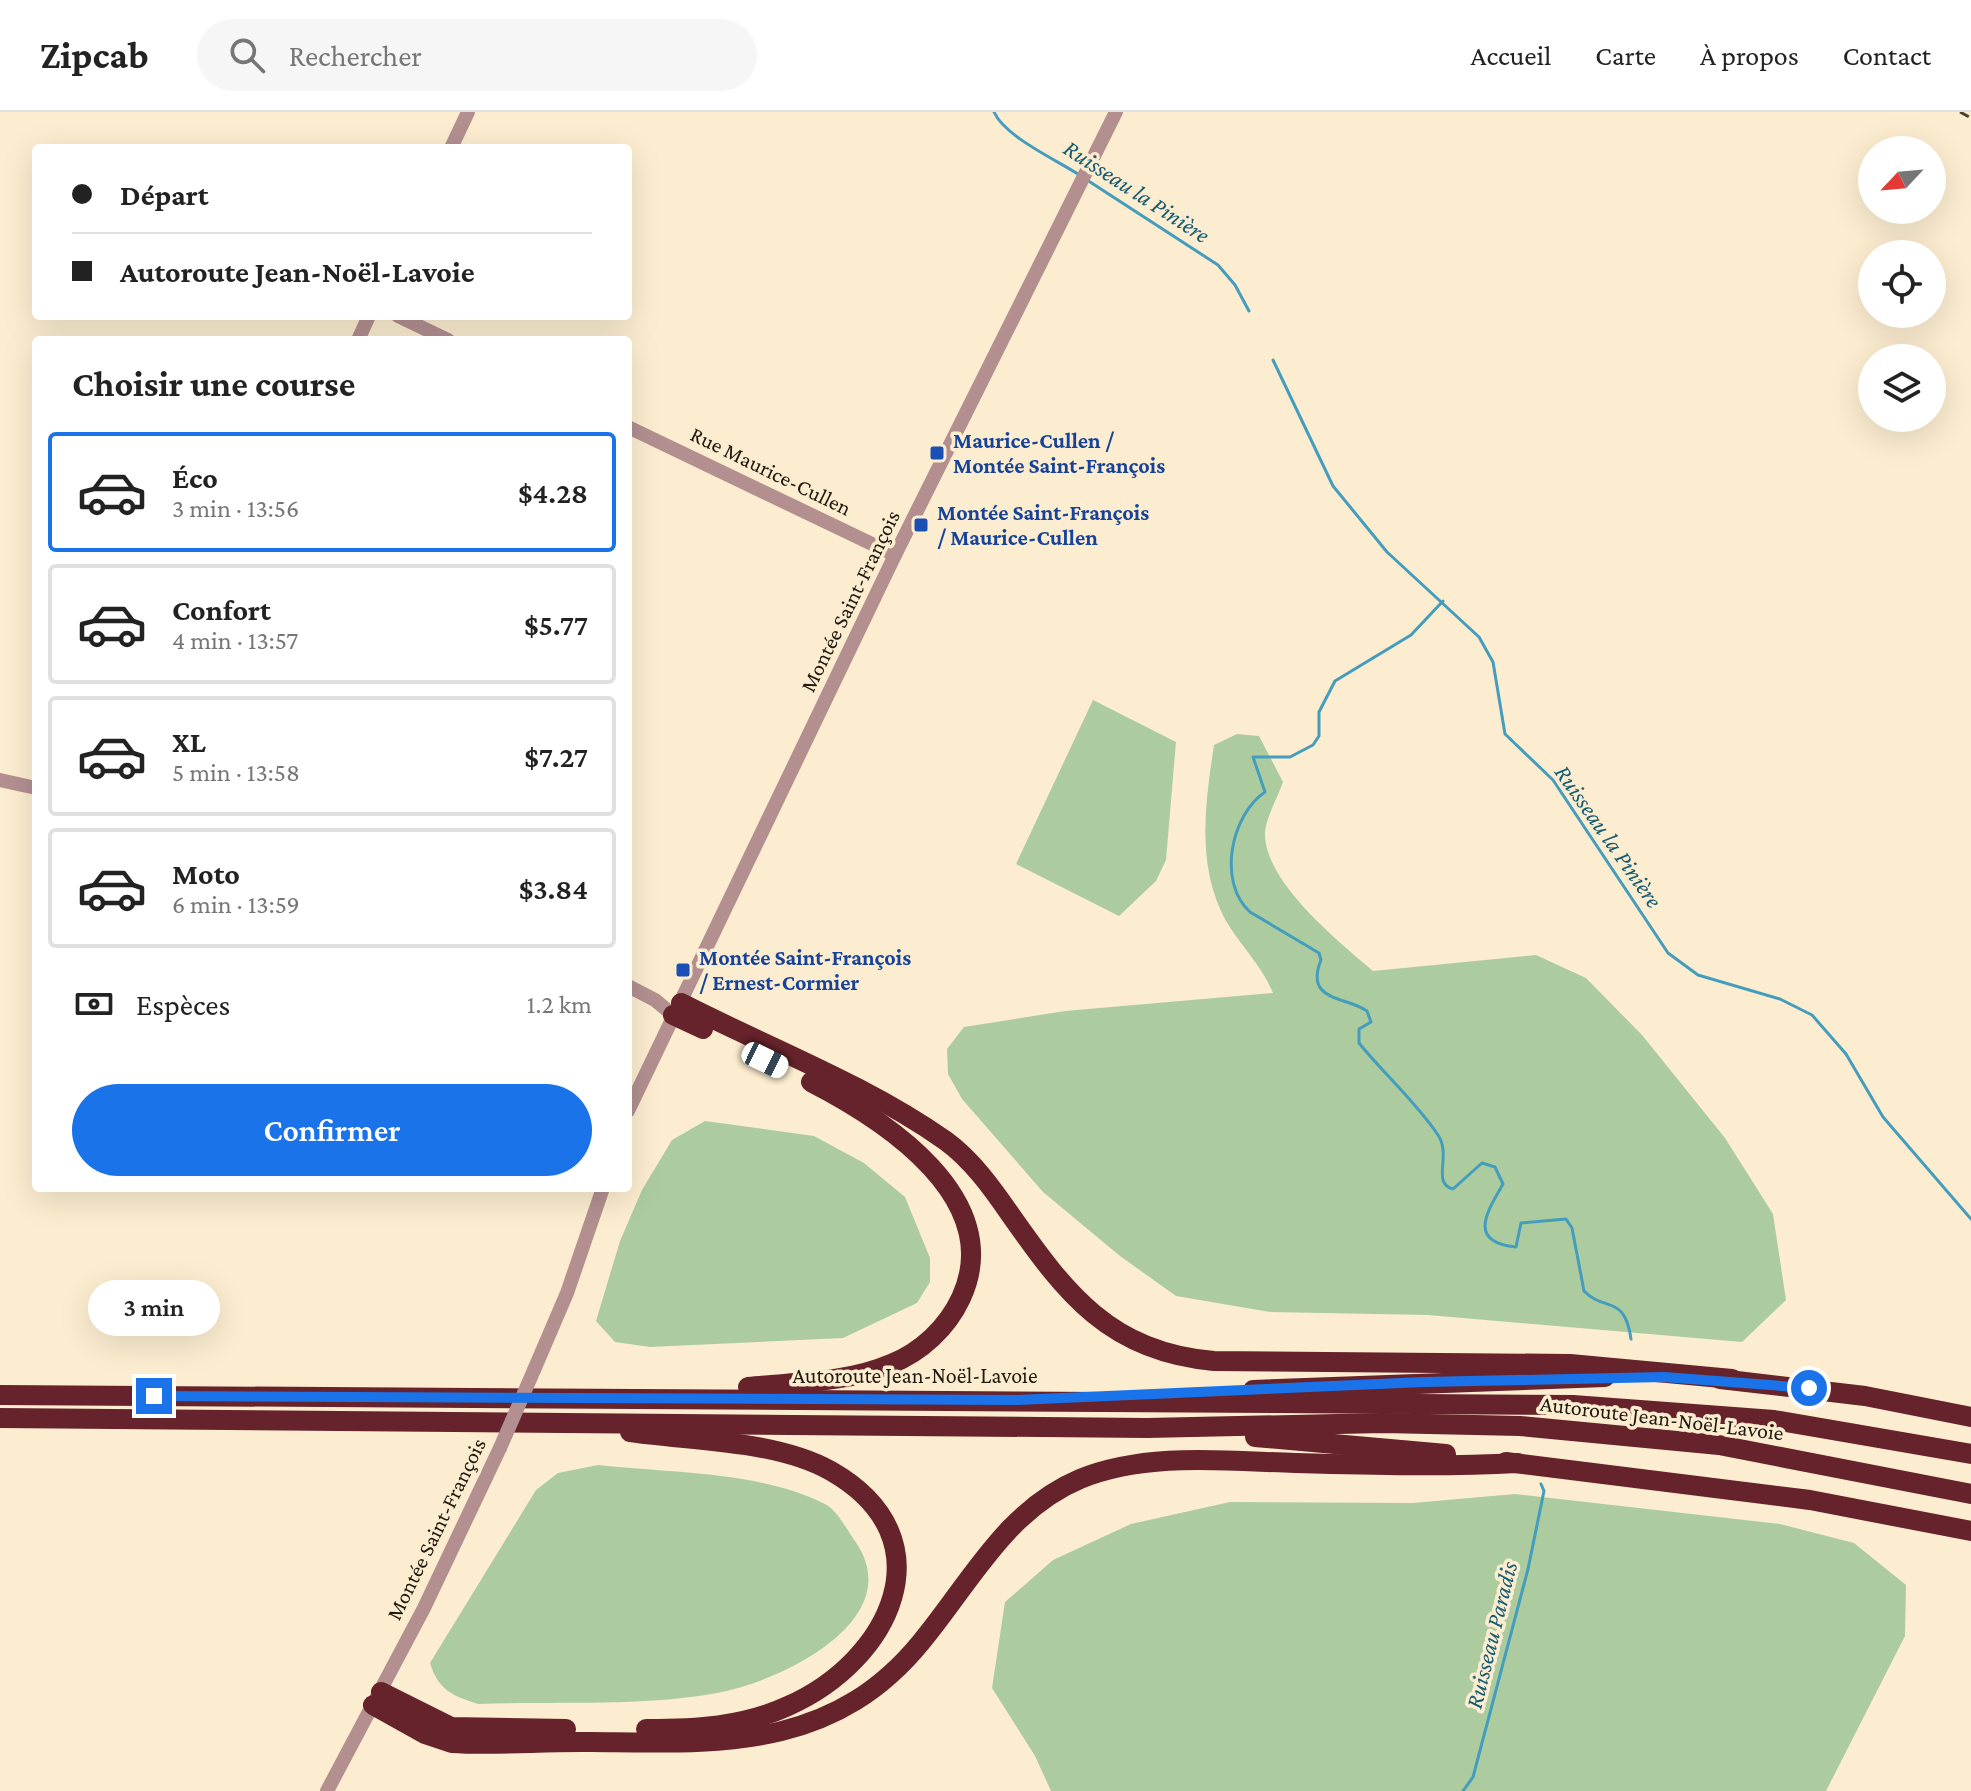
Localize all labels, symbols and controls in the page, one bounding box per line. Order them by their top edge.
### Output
search box [197,19,757,91]
icon: search [225,33,269,77]
text: Zipcab [40,34,149,76]
text: Rechercher [289,39,422,72]
text: Accueil [1471,40,1551,71]
text: Carte [1595,40,1656,71]
text: À propos [1700,40,1799,71]
text: Contact [1843,40,1931,71]
water label: Ruisseau la Pinière [1059,134,1215,248]
north arrow [1858,136,1946,224]
map controls [1858,136,1946,432]
text: Départ [120,178,209,211]
button: locate [1858,240,1946,328]
text: Autoroute Jean-Noël-Lavoie [120,255,475,288]
button: layers [1858,344,1946,432]
text: Choisir une course [72,364,355,404]
street label: Rue Maurice-Cullen [687,421,856,521]
place label: Maurice-Cullen / Montée Saint-François [953,428,1165,478]
marker: Maurice-Cullen / Montée Saint-François [928,444,946,462]
icon: car [76,456,148,528]
text: Éco [172,461,218,494]
text: $4.28 [518,476,588,509]
text: 3 min · 13:56 [172,494,299,523]
place label: Montée Saint-François / Maurice-Cullen [937,500,1149,550]
street label: Montée Saint-François [795,506,905,696]
marker: Montée Saint-François / Maurice-Cullen [912,516,930,534]
icon: car [76,588,148,660]
text: Confort [172,593,271,626]
text: $5.77 [524,608,588,641]
text: 4 min · 13:57 [172,626,298,655]
icon: car [76,720,148,792]
text: XL [172,725,206,758]
text: $7.27 [524,740,588,773]
text: 5 min · 13:58 [172,758,300,787]
water label: Ruisseau la Pinière [1550,759,1668,913]
icon: car [76,852,148,924]
text: Moto [172,857,240,890]
text: $3.84 [519,872,588,905]
text: 6 min · 13:59 [172,890,300,919]
place label: Montée Saint-François / Ernest-Cormier [699,945,911,995]
marker: Montée Saint-François / Ernest-Cormier [674,961,692,979]
icon: cash [72,982,116,1026]
text: Espèces [136,988,230,1021]
text: 1.2 km [527,990,592,1019]
car [738,1039,792,1081]
button: Confirmer [72,1084,592,1176]
callout: 3 min [88,1280,220,1336]
text: 3 min [124,1293,184,1322]
street label: Autoroute Jean-Noël-Lavoie [792,1363,1038,1388]
route start [1791,1370,1827,1406]
route end [136,1378,172,1414]
street label: Autoroute Jean-Noël-Lavoie [1539,1391,1785,1445]
street label: Montée Saint-François [381,1434,491,1624]
water label: Ruisseau Paradis [1460,1558,1522,1711]

